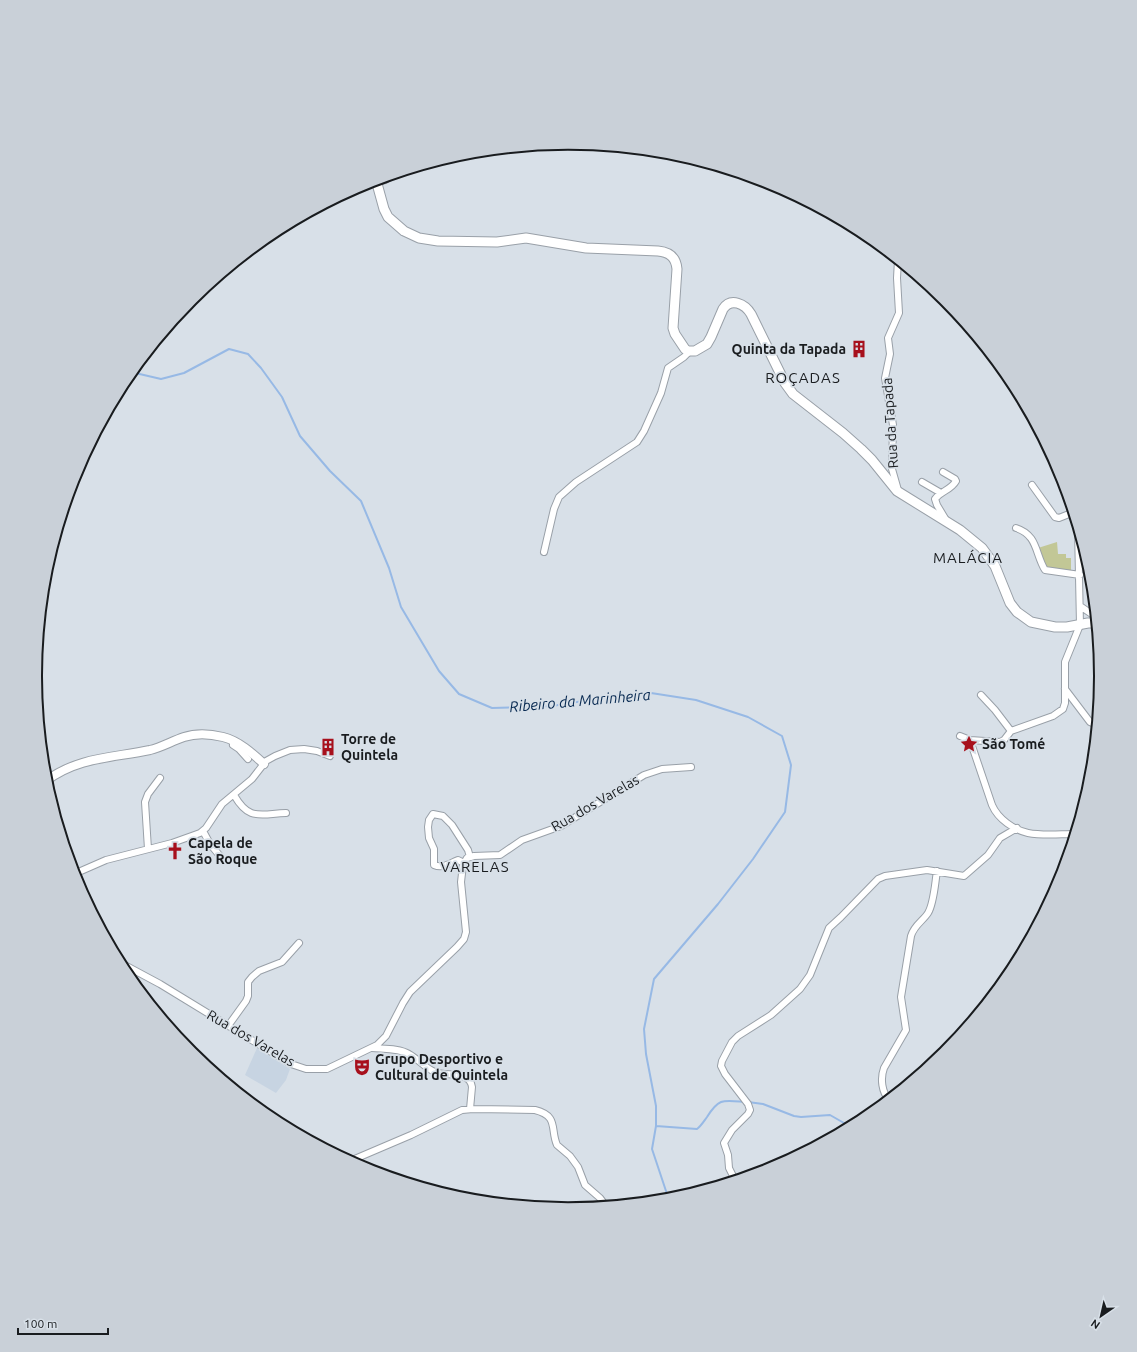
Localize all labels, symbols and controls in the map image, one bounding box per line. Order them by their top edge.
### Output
building icon: Quinta da Tapada [849,339,869,359]
place label: Quinta da Tapada [732,341,846,357]
district label: ROÇADAS [765,369,841,386]
street label: Rua da Tapada [879,377,901,469]
district label: MALÁCIA [933,549,1003,566]
water label: Ribeiro da Marinheira [509,686,651,715]
place label: Torre de Quintela [341,731,398,763]
place icon: São Tomé [959,734,979,754]
place label: São Tomé [982,736,1045,752]
building icon: Torre de Quintela [318,737,338,757]
street label: Rua dos Varelas [548,771,642,835]
place label: Capela de São Roque [188,835,257,867]
church icon: Capela de São Roque [165,841,185,861]
district label: VARELAS [440,858,510,875]
street label: Rua dos Varelas [204,1006,298,1070]
place label: Grupo Desportivo e Cultural de Quintela [375,1051,508,1083]
theatre icon: Grupo Desportivo e Cultural de Quintela [352,1057,372,1077]
north arrow [1081,1296,1121,1336]
scale bar [18,1310,108,1336]
text: 100 m [24,1317,57,1330]
text: N [1089,1317,1102,1332]

